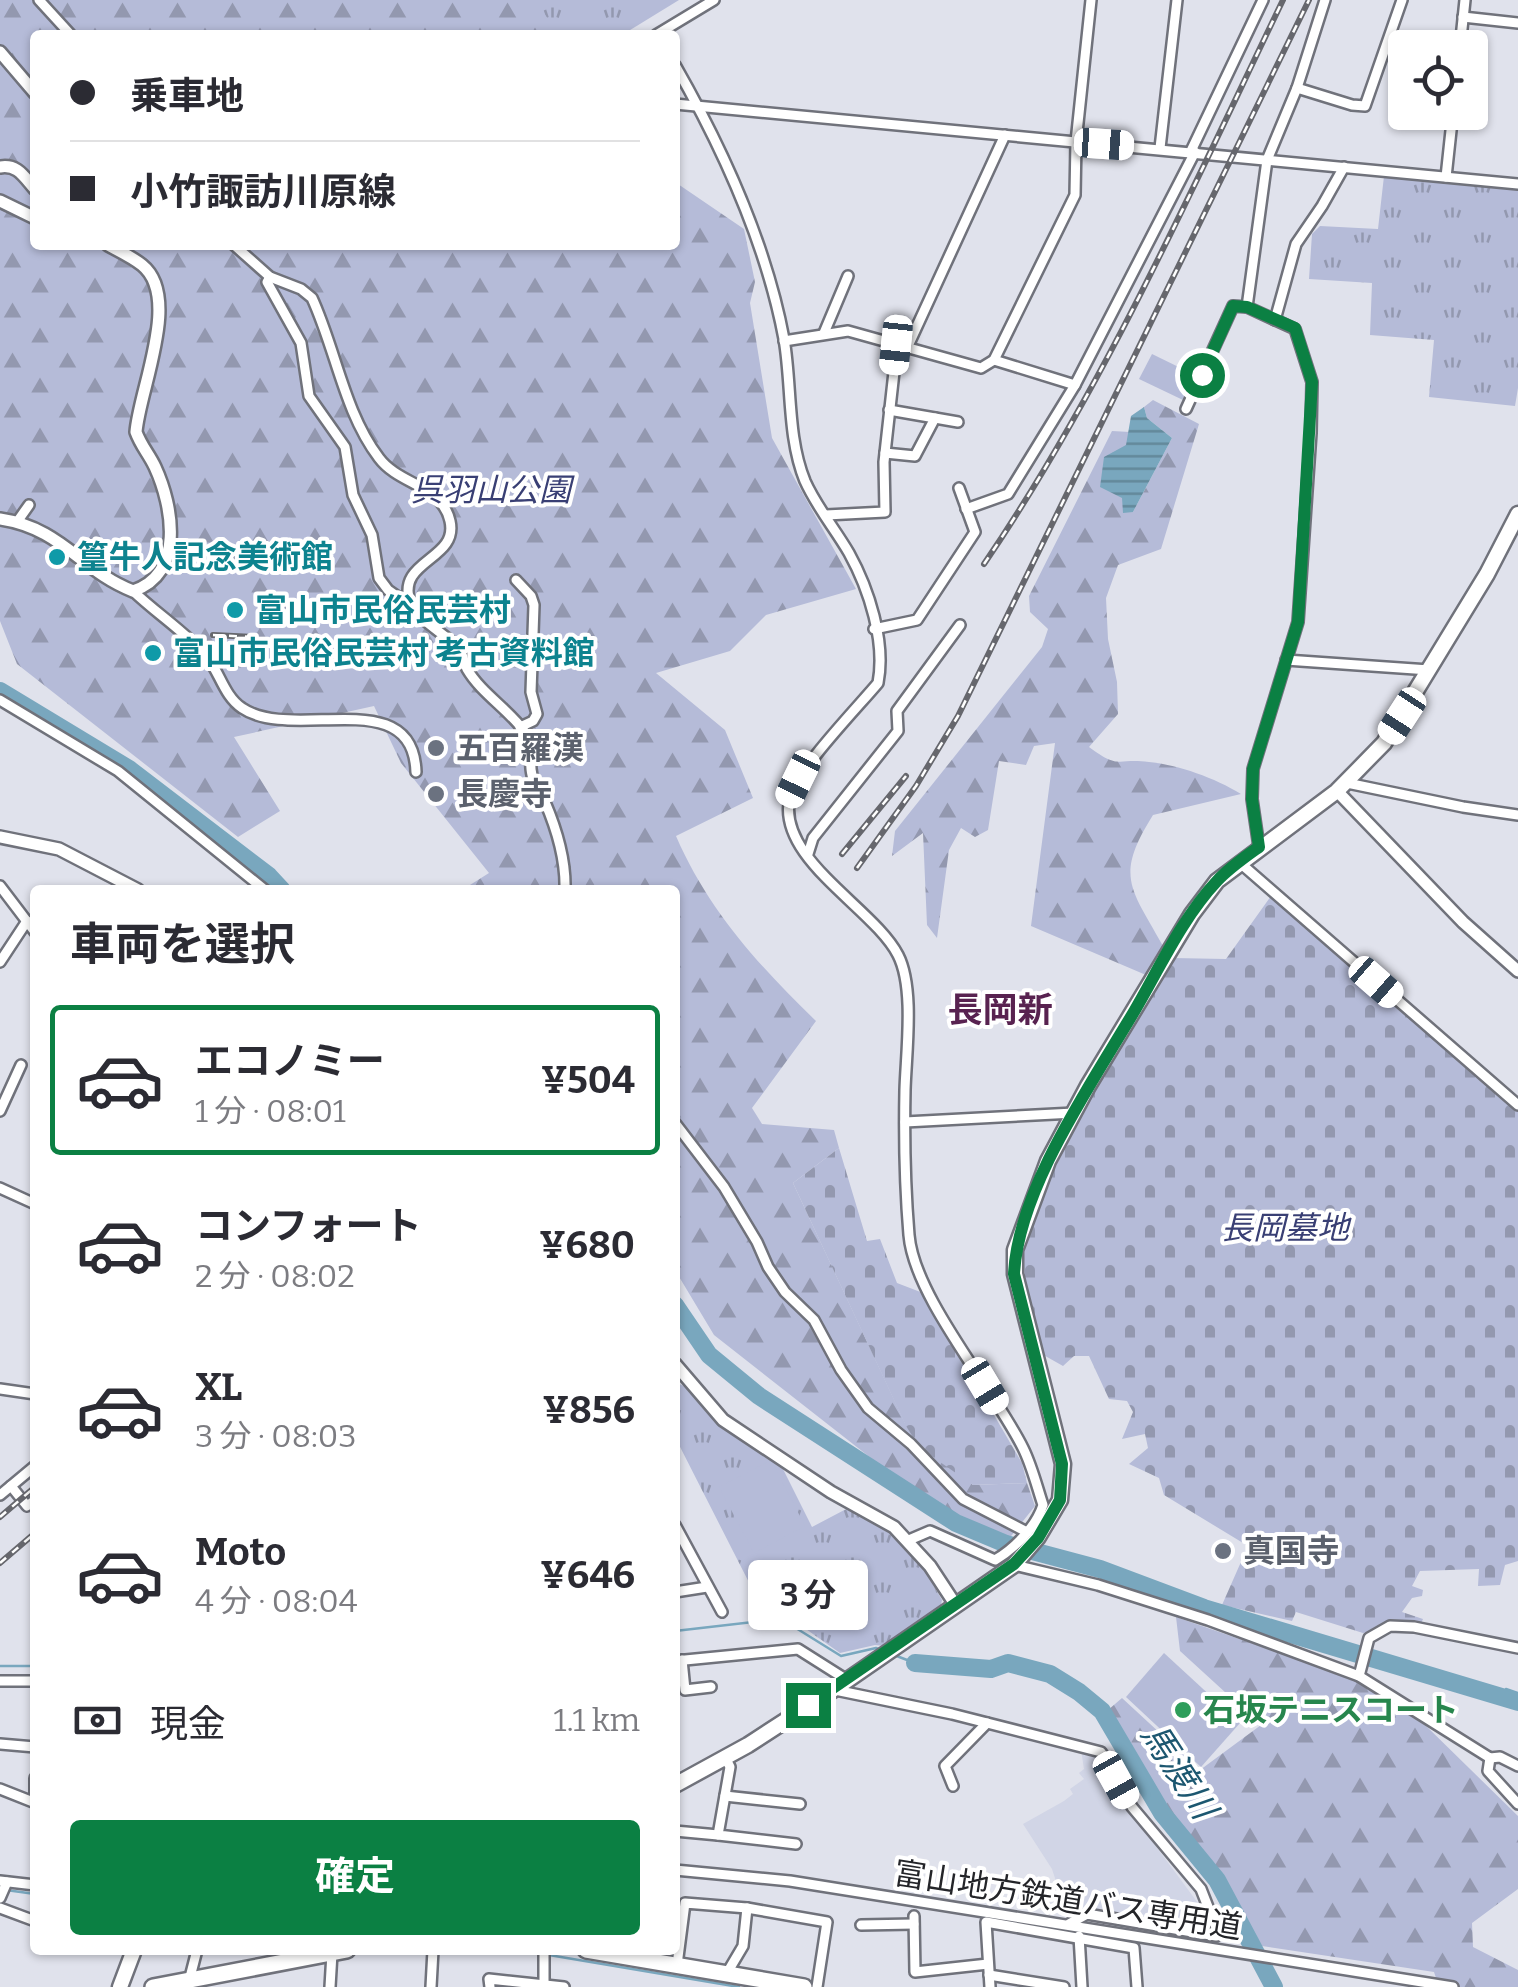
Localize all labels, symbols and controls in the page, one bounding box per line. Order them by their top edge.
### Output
map controls [1388,30,1488,130]
button: locate [1388,30,1488,130]
text: 乗車地 [130,73,244,119]
car [1073,127,1135,161]
text: 小竹諏訪川原線 [130,169,396,215]
car [878,314,914,376]
route start [1180,353,1225,398]
park label: 呉羽山公園 [411,471,575,509]
place label: 篁牛人記念美術館 [77,538,333,576]
marker: 篁牛人記念美術館 [46,546,68,568]
place label: 富山市民俗民芸村 [255,591,511,629]
marker: 富山市民俗民芸村 [224,599,246,621]
place label: 富山市民俗民芸村 考古資料館 [173,634,595,672]
marker: 富山市民俗民芸村 考古資料館 [142,642,164,664]
car [1373,683,1431,749]
place label: 五百羅漢 [456,729,584,767]
marker: 五百羅漢 [425,737,447,759]
car [771,745,825,813]
place label: 長慶寺 [456,775,552,813]
marker: 長慶寺 [425,783,447,805]
text: 車両を選択 [70,918,295,972]
car [1344,951,1408,1013]
district label: 長岡新 [947,989,1053,1031]
icon: car [75,1035,165,1125]
text: エコノミー [195,1038,385,1084]
text: ¥504 [541,1057,635,1103]
text: 1 分 · 08:01 [195,1092,346,1130]
icon: car [75,1200,165,1290]
text: コンフォート [195,1203,422,1249]
park label: 長岡墓地 [1221,1209,1352,1247]
text: ¥680 [539,1222,635,1268]
text: 2 分 · 08:02 [195,1257,355,1295]
car [957,1353,1013,1419]
text: XL [195,1364,242,1410]
icon: car [75,1365,165,1455]
text: ¥856 [542,1387,635,1433]
text: 3 分 · 08:03 [195,1417,356,1455]
text: Moto [195,1529,286,1575]
icon: car [75,1530,165,1620]
place label: 真国寺 [1243,1532,1339,1570]
marker: 真国寺 [1212,1540,1234,1562]
text: ¥646 [540,1552,635,1598]
callout: 3 分 [748,1560,868,1630]
text: 3 分 [780,1576,836,1614]
text: 4 分 · 08:04 [195,1582,357,1620]
route end [786,1683,831,1728]
place label: 石坂テニスコート [1203,1691,1459,1729]
icon: cash [70,1693,125,1748]
marker: 石坂テニスコート [1172,1699,1194,1721]
text: 現金 [150,1701,226,1747]
text: 1.1 km [554,1701,640,1739]
water label: 馬渡川 [1133,1716,1227,1830]
car [1088,1746,1144,1814]
button: 確定 [70,1820,640,1935]
street label: 富山地方鉄道バス専用道 [891,1854,1245,1946]

